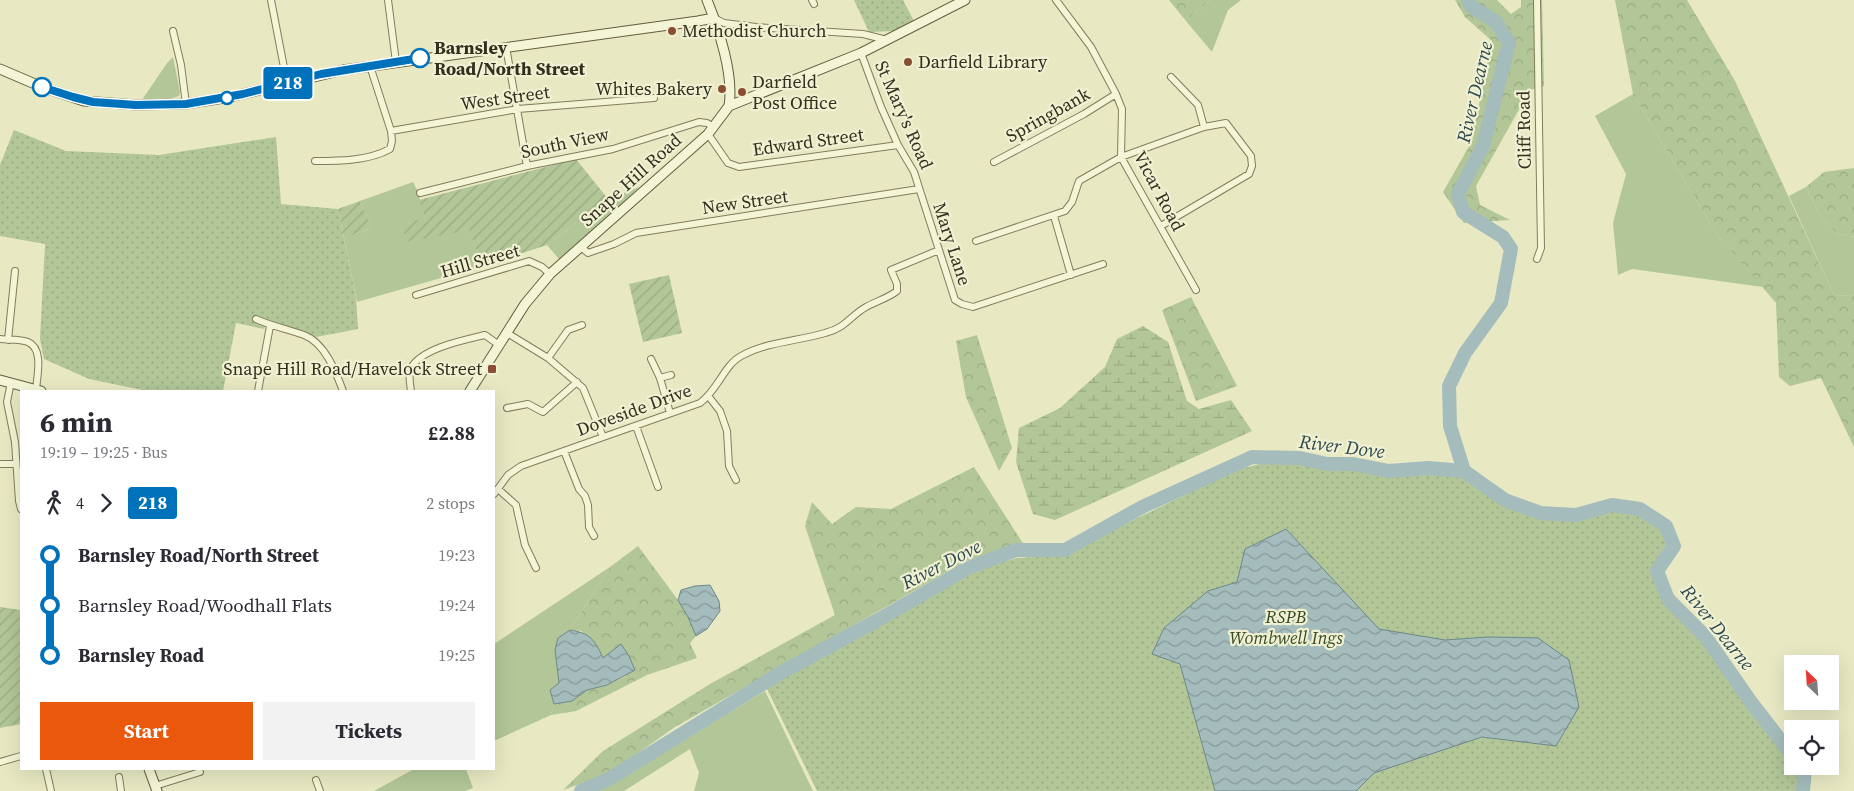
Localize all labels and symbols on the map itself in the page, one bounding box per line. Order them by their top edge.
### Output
place label: Methodist Church [682,18,827,43]
marker: Methodist Church [666,25,678,37]
place label: Barnsley Road/North Street [434,35,586,81]
water label: River Dearne [1449,38,1498,146]
marker: Barnsley Road/North Street [410,48,430,68]
place label: Darfield Library [918,49,1048,74]
street label: St Mary's Road [869,56,940,173]
marker: Darfield Library [902,56,914,68]
line badge: 218 [259,67,317,99]
place label: Darfield Post Office [752,69,837,115]
place label: Whites Bakery [595,76,713,101]
unlabelled marker [32,77,52,97]
street label: West Street [459,79,551,116]
street label: Springbank [1001,81,1095,148]
marker: Whites Bakery [716,83,728,95]
marker: Darfield Post Office [736,86,748,98]
street label: Cliff Road [1510,90,1537,170]
unlabelled marker [220,91,234,105]
street label: South View [519,121,611,164]
street label: Edward Street [751,121,865,162]
street label: Snape Hill Road [575,127,687,232]
street label: Vicar Road [1128,146,1191,235]
street label: New Street [700,183,790,220]
street label: Mary Lane [927,199,978,289]
street label: Hill Street [437,237,522,284]
place label: Snape Hill Road/Havelock Street [223,356,482,381]
marker: Snape Hill Road/Havelock Street [486,363,498,375]
street label: Doveside Drive [573,377,695,442]
water label: River Dove [1297,428,1387,464]
water label: River Dove [896,533,985,596]
water label: River Dearne [1675,578,1761,676]
park label: RSPB Wombwell Ings [1229,604,1343,650]
north arrow [1784,655,1839,710]

